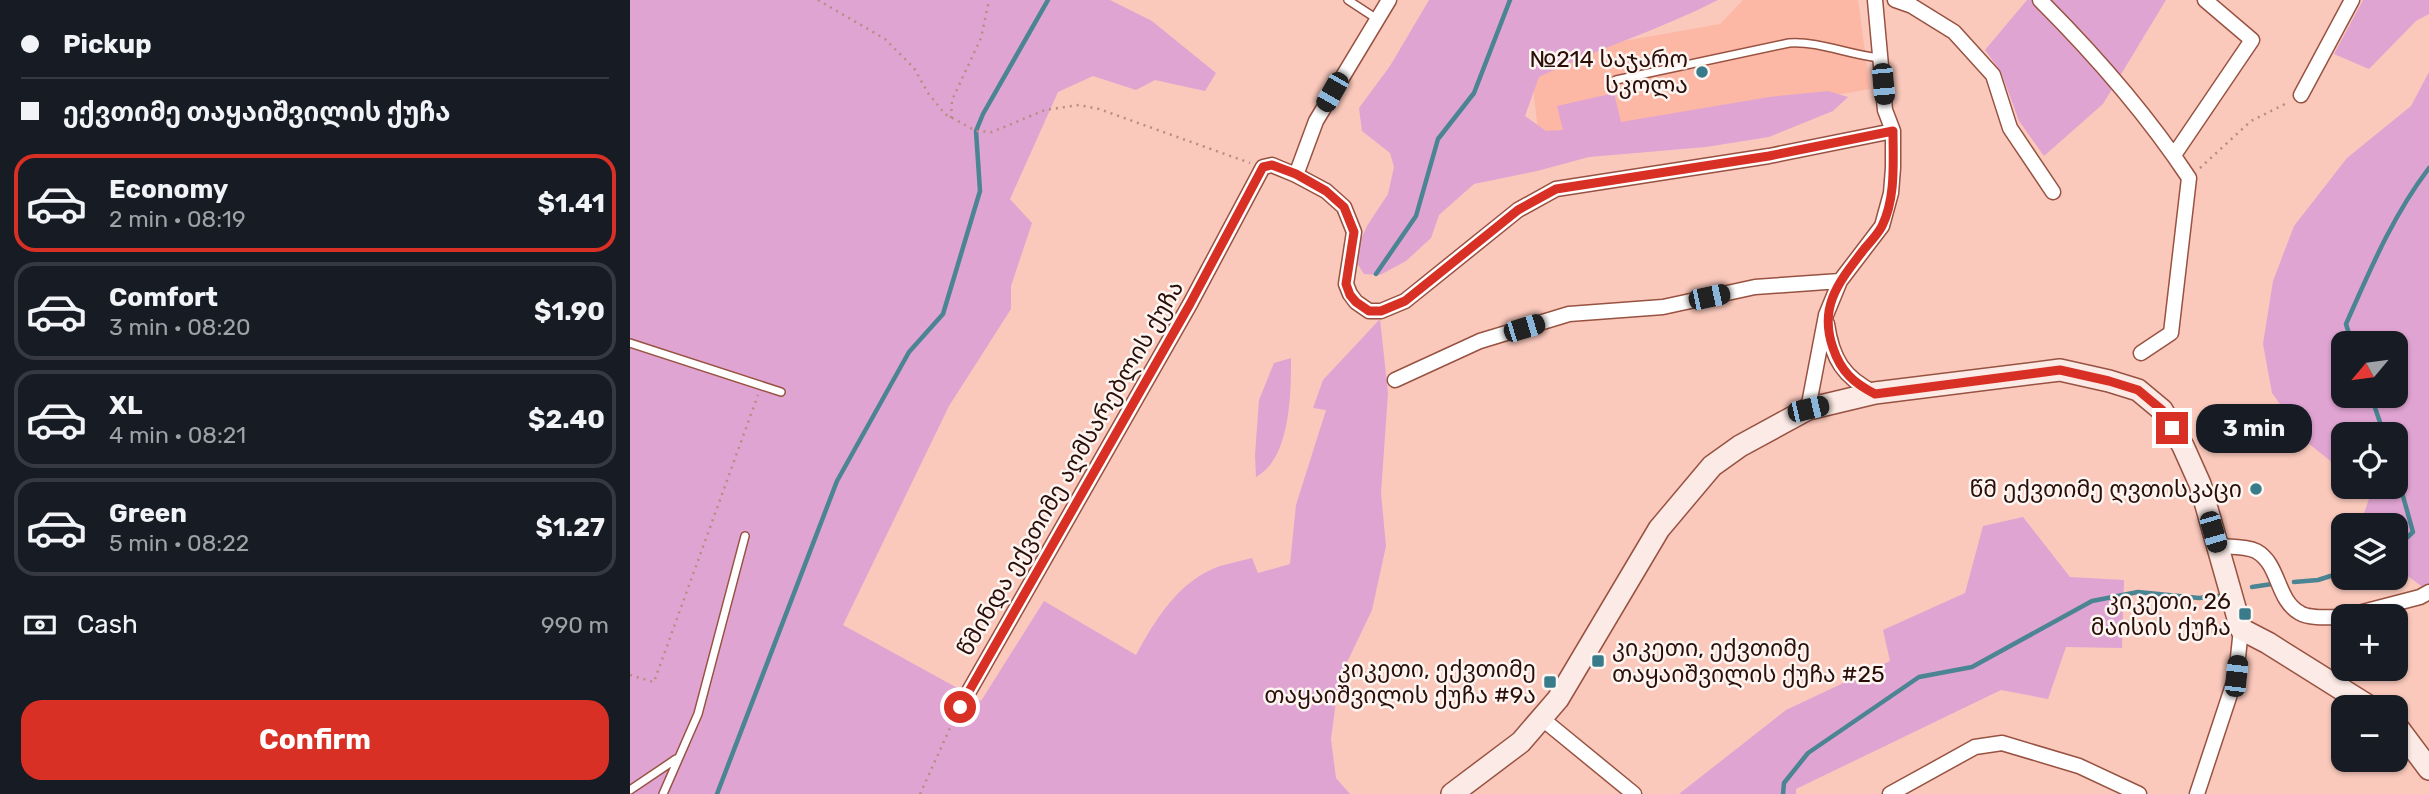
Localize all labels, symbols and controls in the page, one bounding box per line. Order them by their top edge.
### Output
text: Pickup [63,29,152,60]
place label: №214 საჯარო სკოლა [1530,45,1688,99]
car [1871,62,1896,106]
marker: №214 საჯარო სკოლა [1694,64,1710,80]
car [1313,69,1352,115]
text: ექვთიმე თაყაიშვილის ქუჩა [63,97,451,128]
icon: car [25,172,88,235]
text: Economy [109,174,228,205]
text: $1.41 [537,188,605,219]
text: 2 min · 08:19 [109,205,246,233]
street label: წმინდა ექვთიმე აღმსარებლის ქუჩა [951,275,1189,661]
icon: car [25,280,88,343]
text: Comfort [109,282,218,313]
car [1687,282,1732,312]
text: $1.90 [534,296,605,327]
car [1501,312,1548,344]
text: 3 min · 08:20 [109,313,251,341]
north arrow [2331,331,2408,408]
map controls [2331,331,2408,772]
icon: car [25,388,88,451]
text: XL [109,390,142,421]
car [1786,394,1831,424]
text: $2.40 [528,404,605,435]
callout: 3 min [2196,404,2312,452]
route end [2156,412,2188,444]
text: 3 min [2223,414,2285,442]
text: 4 min · 08:21 [109,421,246,449]
button: locate [2331,422,2408,499]
place label: წმ ექვთიმე ღვთისკაცი [1969,475,2242,503]
marker: წმ ექვთიმე ღვთისკაცი [2248,481,2264,497]
icon: car [25,496,88,559]
text: Green [109,498,187,529]
car [2198,509,2229,555]
text: $1.27 [536,512,605,543]
button: layers [2331,513,2408,590]
text: 5 min · 08:22 [109,529,249,557]
place label: კიკეთი, 26 მაისის ქუჩა [2091,587,2231,641]
button: + [2331,604,2408,681]
icon: cash [21,606,59,644]
marker: კიკეთი, 26 მაისის ქუჩა [2237,606,2253,622]
text: Cash [77,609,138,640]
text: 990 m [541,611,609,639]
place label: კიკეთი, ექვთიმე თაყაიშვილის ქუჩა #25 [1612,634,1885,688]
marker: კიკეთი, ექვთიმე თაყაიშვილის ქუჩა #25 [1590,653,1606,669]
car [2224,654,2249,698]
place label: კიკეთი, ექვთიმე თაყაიშვილის ქუჩა #9ა [1264,655,1536,709]
marker: კიკეთი, ექვთიმე თაყაიშვილის ქუჩა #9ა [1542,674,1558,690]
route start [944,691,976,723]
button: − [2331,695,2408,772]
button: Confirm [21,700,609,780]

